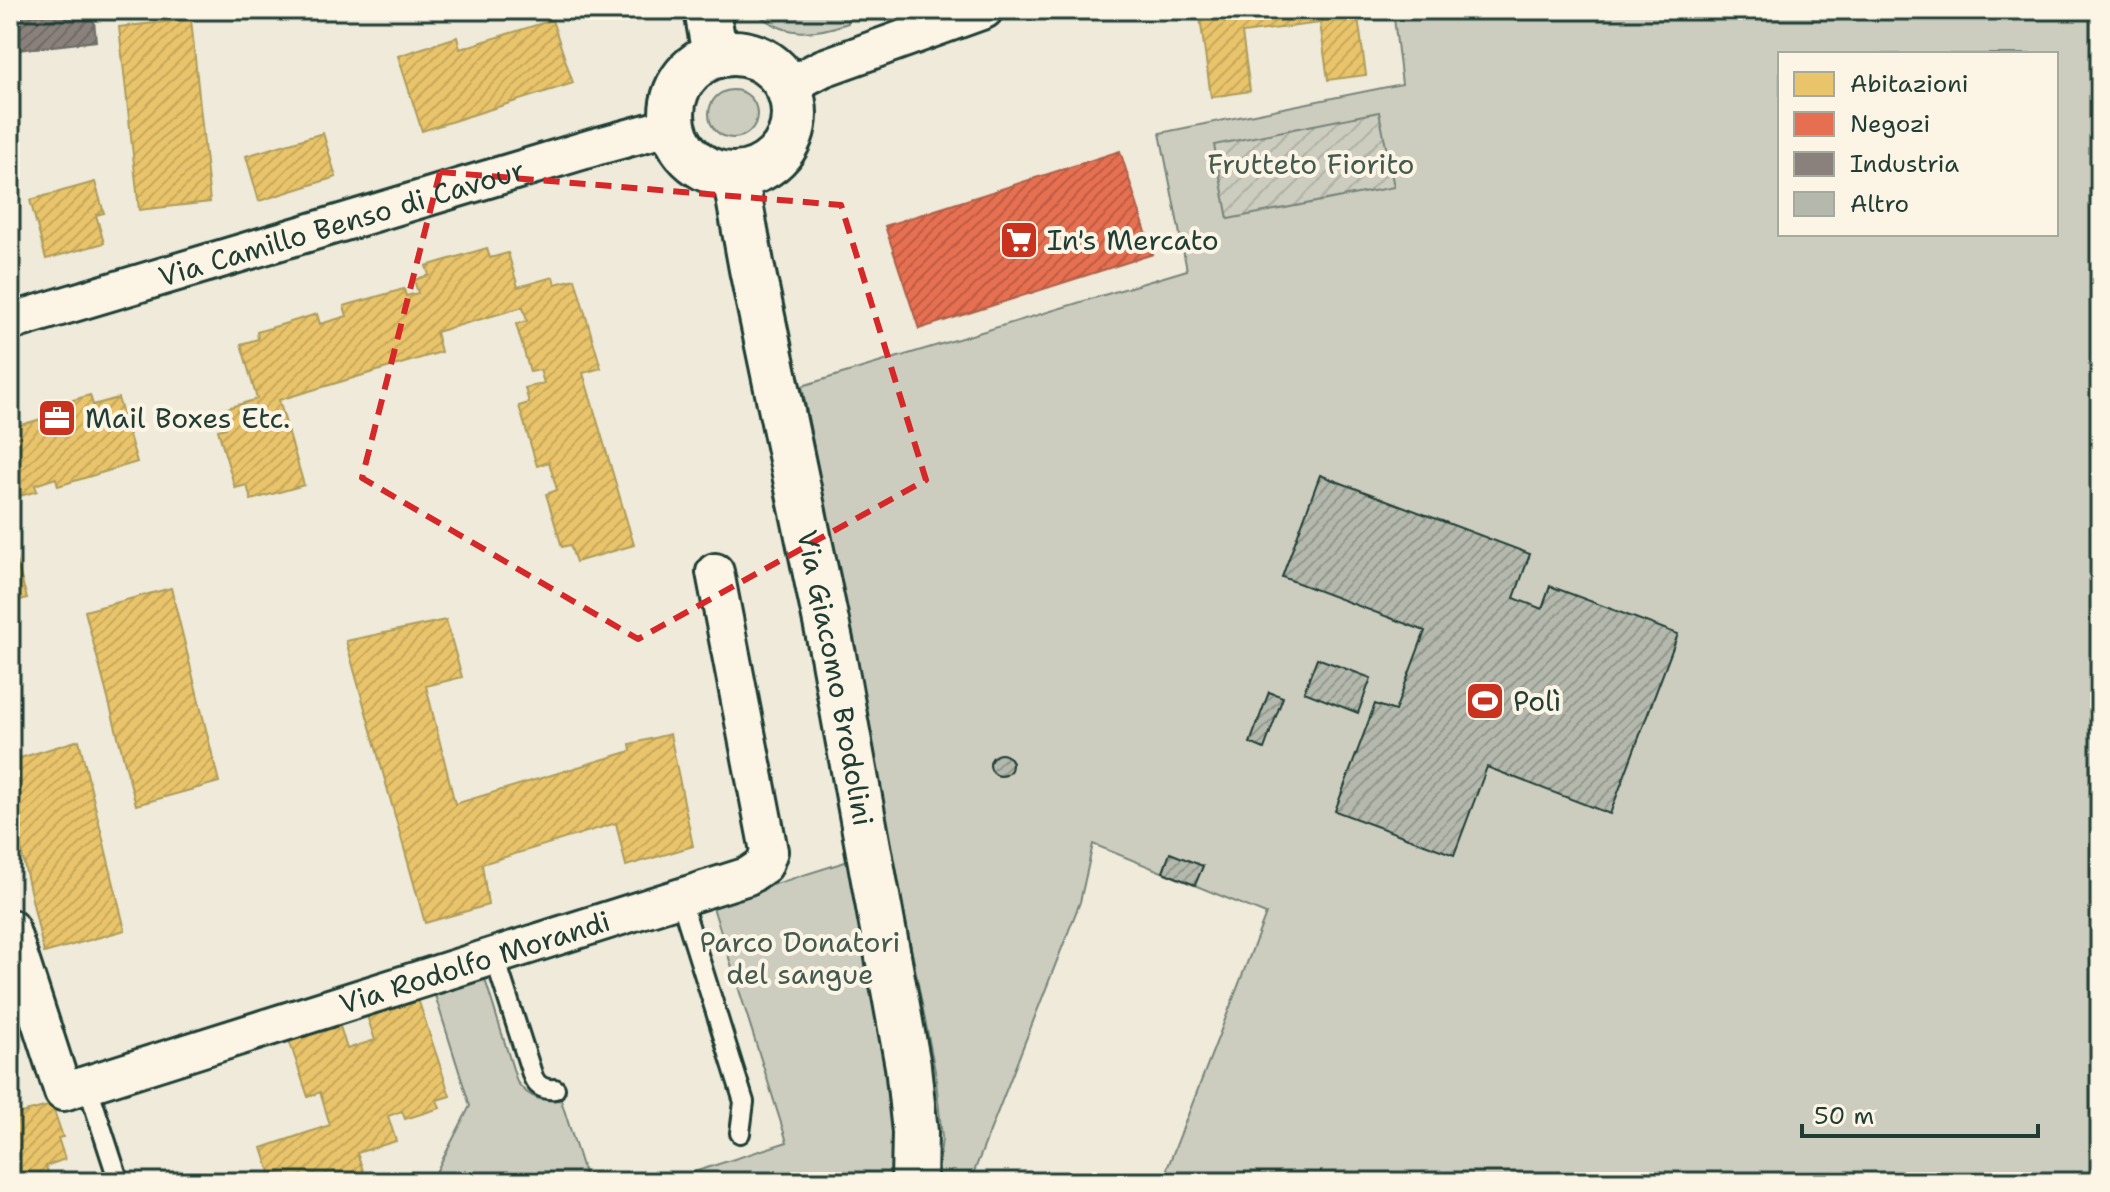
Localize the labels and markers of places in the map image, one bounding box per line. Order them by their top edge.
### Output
supermarket icon: In's Mercato [998,219,1040,261]
place label: In's Mercato [1047,221,1219,259]
office icon: Mail Boxes Etc. [36,397,78,439]
place label: Mail Boxes Etc. [85,399,290,437]
sports icon: Polì [1464,680,1506,722]
place label: Polì [1513,682,1561,720]

